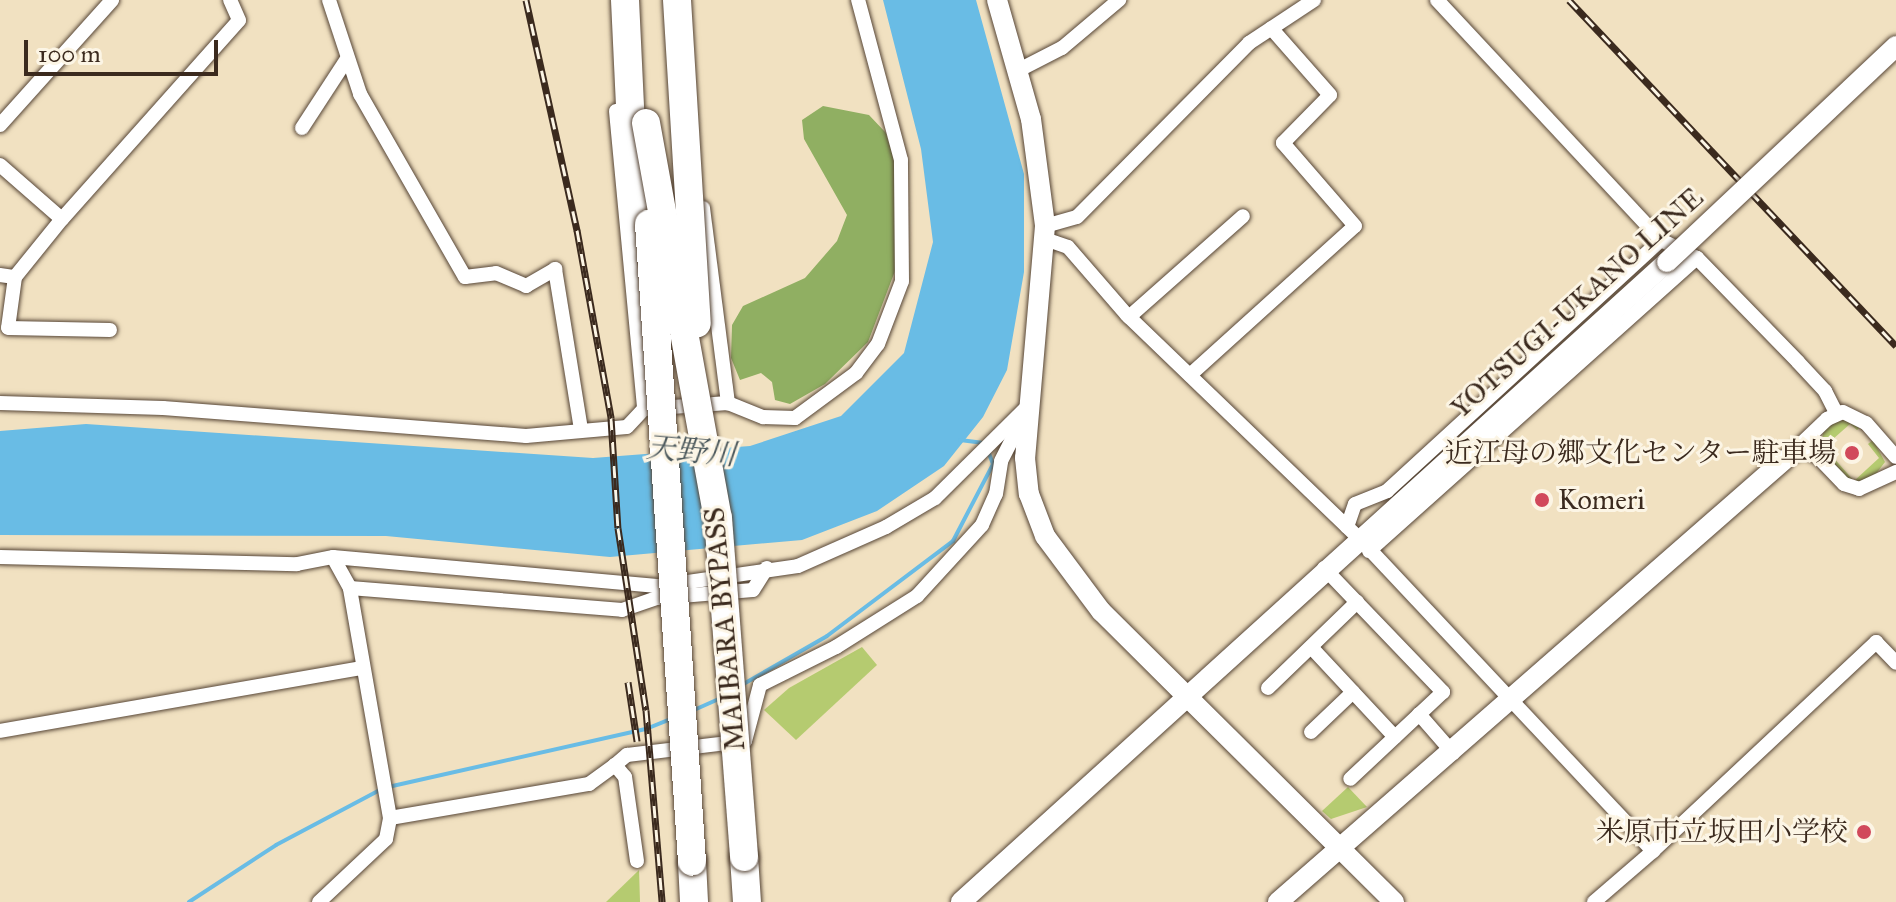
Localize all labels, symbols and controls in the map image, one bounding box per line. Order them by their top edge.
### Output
scale bar [28,24,222,74]
text: 100 m [38,39,101,69]
street label: YOTSUGI-UKANO LINE [1444,181,1710,425]
water label: 天野川 [645,429,737,473]
place label: 近江母の郷文化センター駐車場 [1444,436,1836,470]
marker: 近江母の郷文化センター駐車場 [1843,444,1861,462]
place label: Komeri [1558,483,1645,517]
marker: Komeri [1533,491,1551,509]
street label: MAIBARA BYPASS [698,506,752,752]
place label: 米原市立坂田小学校 [1596,815,1848,849]
marker: 米原市立坂田小学校 [1855,823,1873,841]

